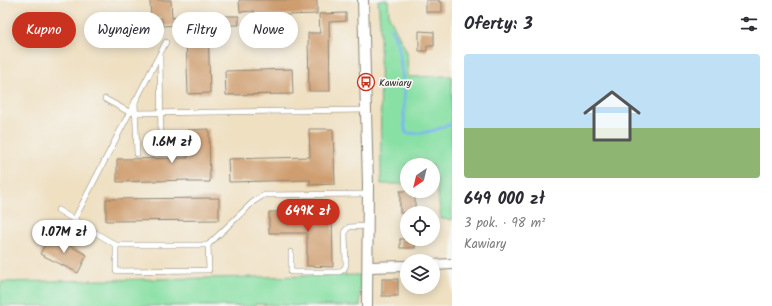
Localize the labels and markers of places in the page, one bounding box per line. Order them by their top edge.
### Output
bus stop icon: Kawiary [356,72,376,92]
place label: Kawiary [379,75,412,91]
pin: 1.6M zł [135,130,209,164]
pin: 649K zł [271,199,345,233]
pin: 1.07M zł [23,220,105,254]

